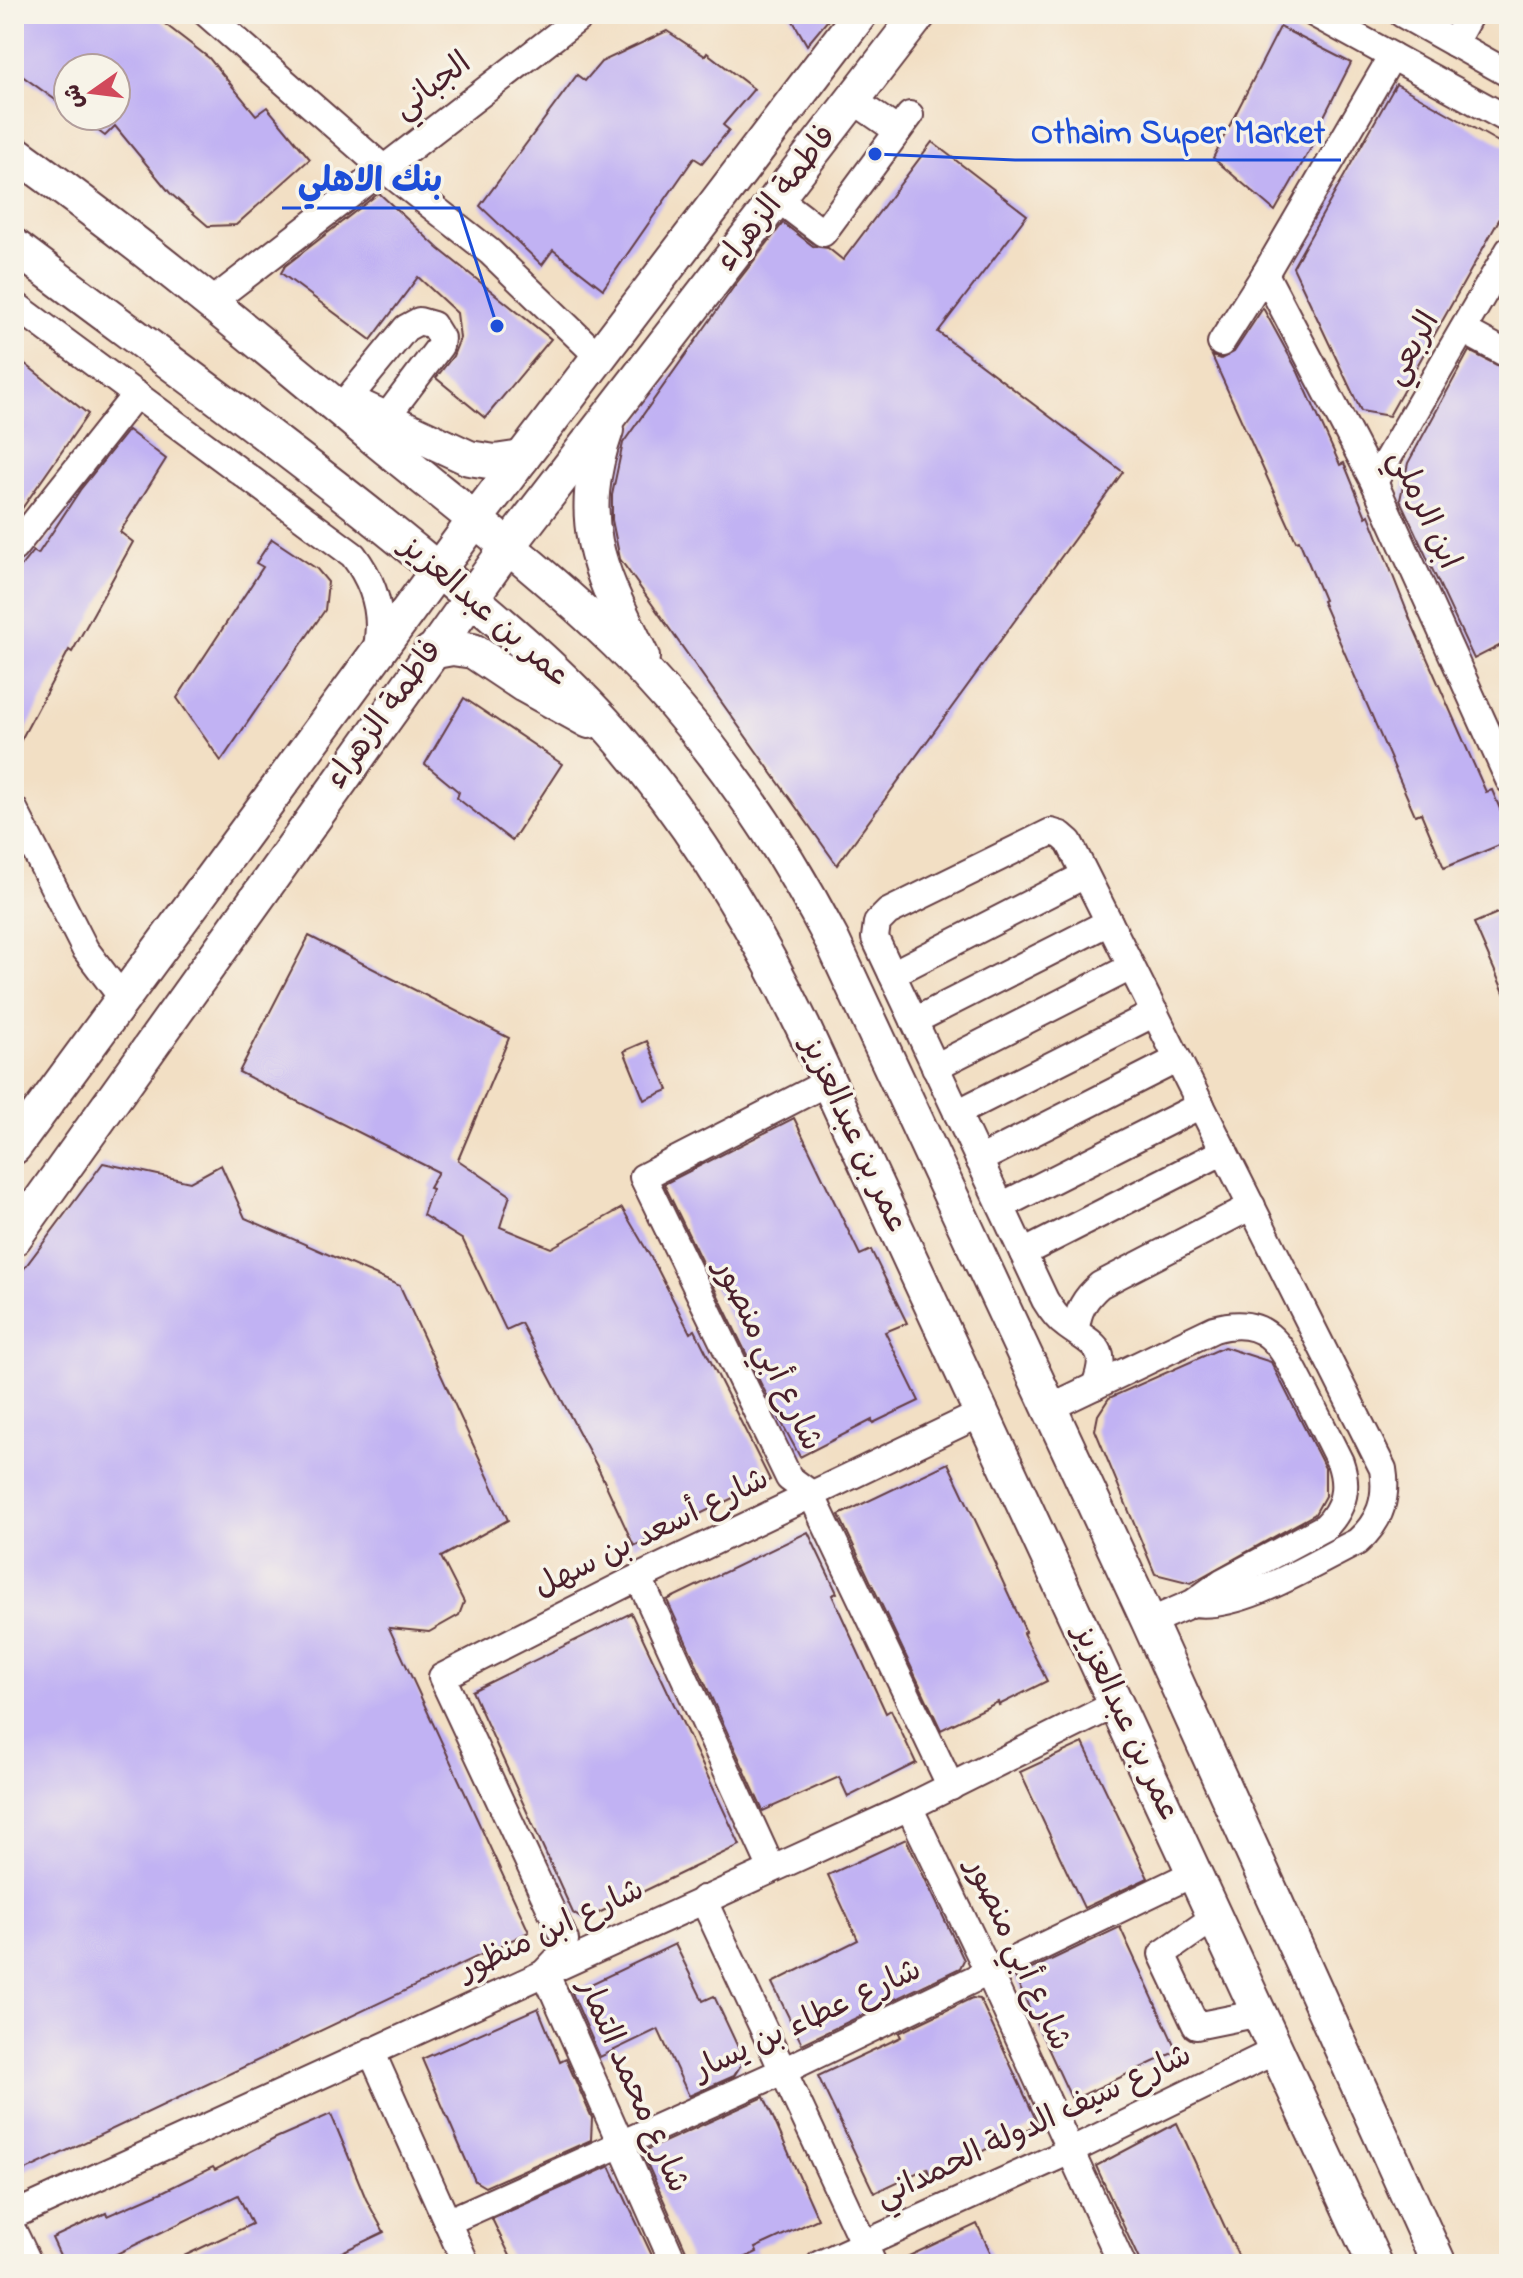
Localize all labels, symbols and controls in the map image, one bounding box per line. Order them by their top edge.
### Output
street label: الجباني [384,42,483,133]
north arrow [52,52,132,132]
text: ش [57,80,94,112]
callout: Othaim Super Market [1015,102,1341,160]
text: Othaim Super Market [1031,110,1326,160]
street label: فاطمة الزهراء [705,116,849,282]
callout: بنك الاهلي [282,150,459,208]
text: بنك الاهلي [298,158,442,210]
street label: الربعي [1373,303,1454,395]
street label: ابن الرملي [1374,442,1471,578]
street label: عمر بن عبدالعزيز [386,523,579,699]
street label: فاطمة الزهراء [315,631,455,799]
street label: عمر بن عبدالعزيز [786,1026,919,1241]
street label: شارع أبي منصور [698,1250,834,1460]
street label: شارع أسعد بن سهل [526,1457,778,1611]
street label: عمر بن عبدالعزيز [1058,1614,1191,1829]
street label: شارع أبي منصور [950,1848,1082,2060]
street label: شارع ابن منظور [449,1867,653,1996]
street label: شارع عطاء بن يسار [684,1948,930,2096]
street label: شارع محمد التمار [563,1970,700,2201]
street label: شارع سيف الدولة الحمداني [868,2033,1200,2222]

